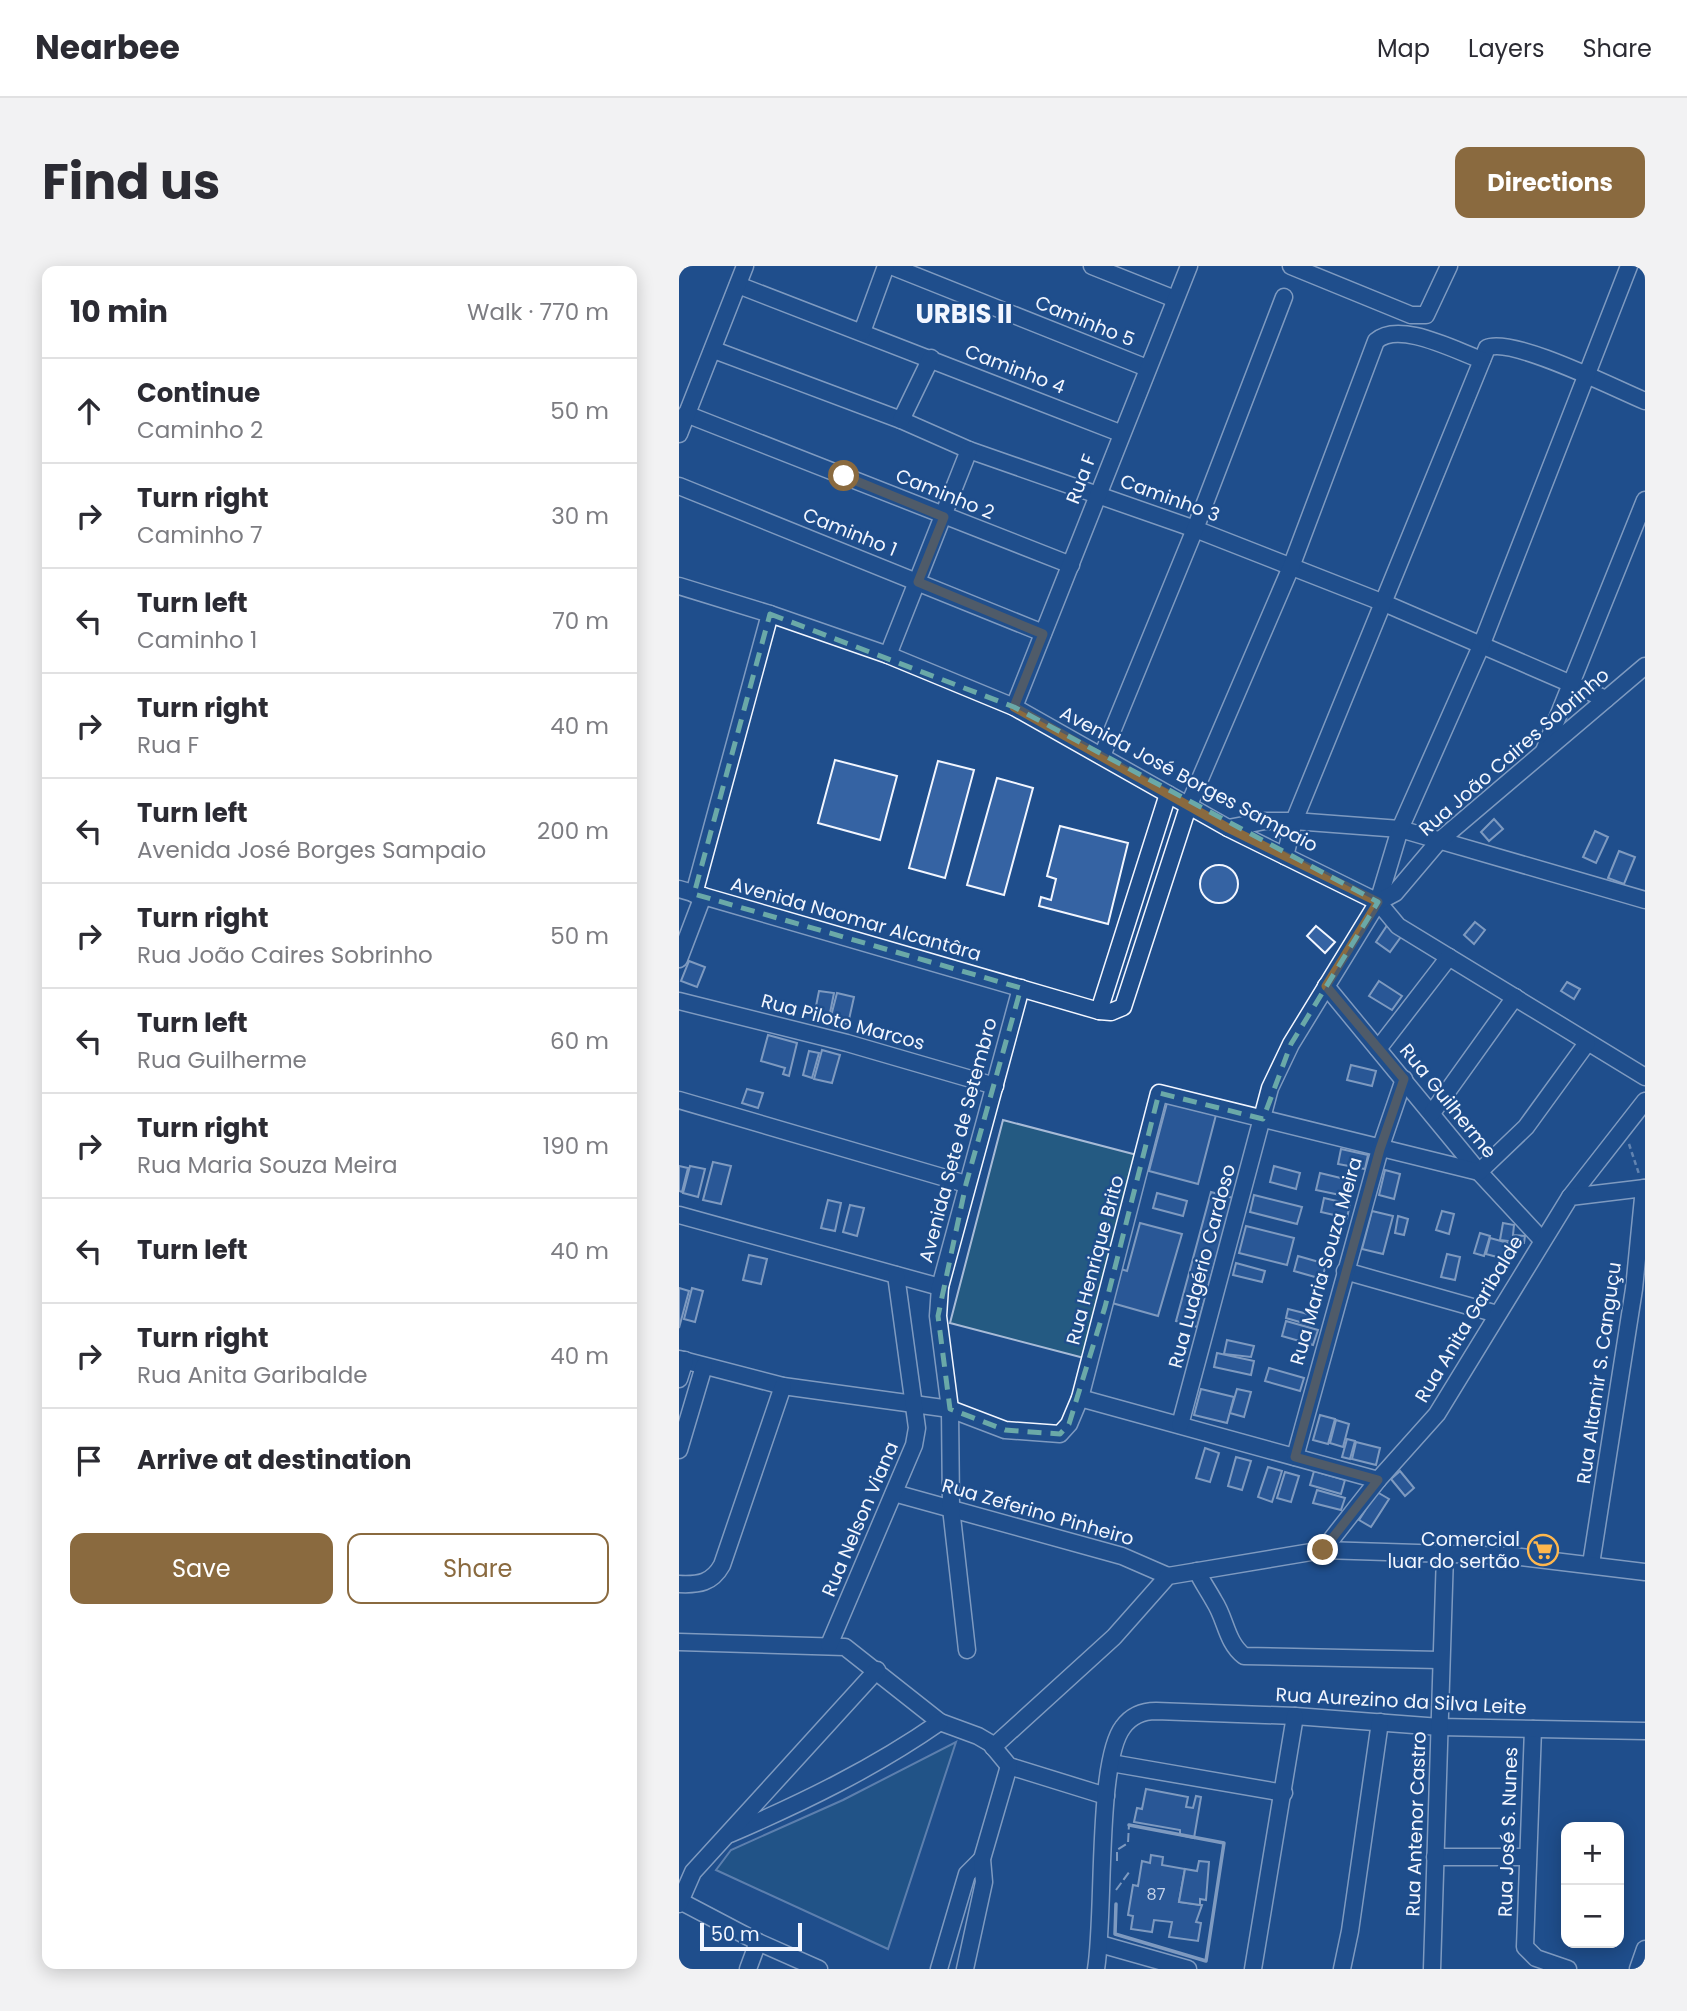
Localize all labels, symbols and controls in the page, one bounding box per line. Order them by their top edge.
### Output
text: Nearbee [35,24,180,71]
text: Map [1377,32,1430,65]
text: Layers [1468,32,1544,65]
text: Share [1582,32,1652,65]
button: Directions [1455,147,1645,218]
text: Find us [42,148,220,216]
street label: Caminho 5 [1031,289,1139,353]
text: 10 min [70,290,168,333]
text: Walk · 770 m [467,296,609,328]
district label: URBIS II [916,296,1012,332]
street label: Caminho 4 [961,338,1069,400]
text: Continue [137,375,260,411]
icon: ahead [70,392,108,430]
text: 50 m [550,395,609,427]
text: Caminho 2 [137,414,263,446]
street label: Rua F [1059,450,1103,508]
route start [828,460,859,491]
street label: Caminho 2 [892,462,998,526]
street label: Caminho 3 [1116,467,1224,529]
text: Turn right [137,480,269,516]
icon: right [70,497,108,535]
text: 30 m [551,500,609,532]
street label: Caminho 1 [799,501,901,563]
text: Caminho 7 [137,519,263,551]
text: Turn left [137,585,248,621]
icon: left [70,602,108,640]
text: 70 m [552,605,609,637]
text: Caminho 1 [137,624,257,656]
street label: Rua João Caires Sobrinho [1413,662,1615,842]
text: Turn right [137,690,269,726]
street label: Avenida José Borges Sampaio [1055,699,1323,859]
icon: right [70,707,108,745]
text: 40 m [550,710,609,742]
text: Rua F [137,729,199,761]
text: Turn left [137,795,248,831]
icon: left [70,812,108,850]
text: 200 m [537,815,609,847]
text: Avenida José Borges Sampaio [137,834,486,866]
street label: Avenida Naomar Alcantâra [728,870,984,968]
text: Turn right [137,900,269,936]
icon: right [70,917,108,955]
text: 50 m [550,920,609,952]
text: Rua João Caires Sobrinho [137,939,433,971]
street label: Rua Piloto Marcos [758,987,928,1057]
text: Turn left [137,1005,248,1041]
street label: Avenida Sete de Setembro [912,1015,1004,1265]
icon: left [70,1022,108,1060]
text: 60 m [550,1025,609,1057]
street label: Rua Guilherme [1393,1038,1503,1164]
text: Rua Guilherme [137,1044,307,1076]
text: Turn right [137,1110,269,1146]
icon: right [70,1127,108,1165]
text: 190 m [543,1130,609,1162]
text: Rua Maria Souza Meira [137,1149,398,1181]
street label: Rua Maria Souza Meira [1283,1154,1369,1368]
street label: Rua Ludgério Cardoso [1162,1161,1242,1371]
street label: Rua Henrique Brito [1059,1172,1131,1348]
street label: Rua Anita Garibalde [1408,1230,1530,1408]
icon: left [70,1232,108,1270]
text: Turn left [137,1232,248,1268]
text: 40 m [550,1235,609,1267]
street label: Rua Altamir S. Canguçu [1570,1260,1628,1486]
text: Turn right [137,1320,269,1356]
icon: right [70,1337,108,1375]
text: 40 m [550,1340,609,1372]
text: Rua Anita Garibalde [137,1359,368,1391]
street label: Rua Nelson Viana [815,1437,905,1601]
icon: arrive [70,1442,108,1480]
text: Arrive at destination [137,1442,412,1478]
street label: Rua Zeferino Pinheiro [939,1472,1137,1552]
place label: Comercial luar do sertão [1387,1526,1520,1575]
button: Save [70,1533,333,1604]
button: Share [347,1533,609,1604]
supermarket icon: Comercial luar do sertão [1526,1533,1560,1567]
route end [1307,1534,1338,1565]
street label: Rua Aurezino da Silva Leite [1275,1681,1527,1721]
street label: Rua Antenor Castro [1399,1731,1433,1917]
street label: Rua José S. Nunes [1492,1746,1524,1918]
map controls [1561,1822,1624,1948]
button: + [1561,1822,1624,1885]
house number: 87 [1147,1883,1166,1906]
button: − [1561,1885,1624,1948]
scale bar [700,1920,801,1952]
text: 50 m [711,1921,760,1948]

